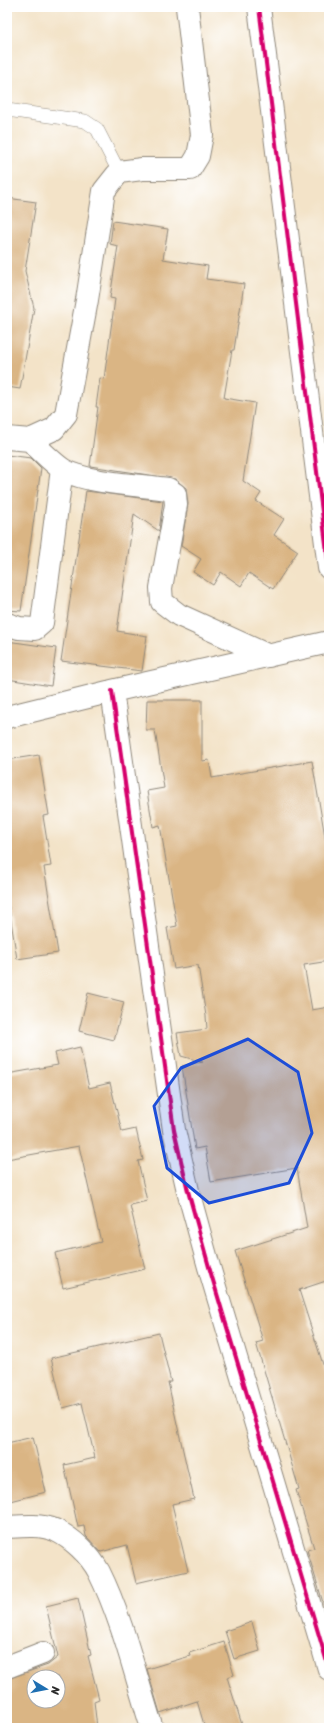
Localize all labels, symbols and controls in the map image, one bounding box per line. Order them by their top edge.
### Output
north arrow [26,1669,66,1709]
text: N [45,1684,66,1696]

